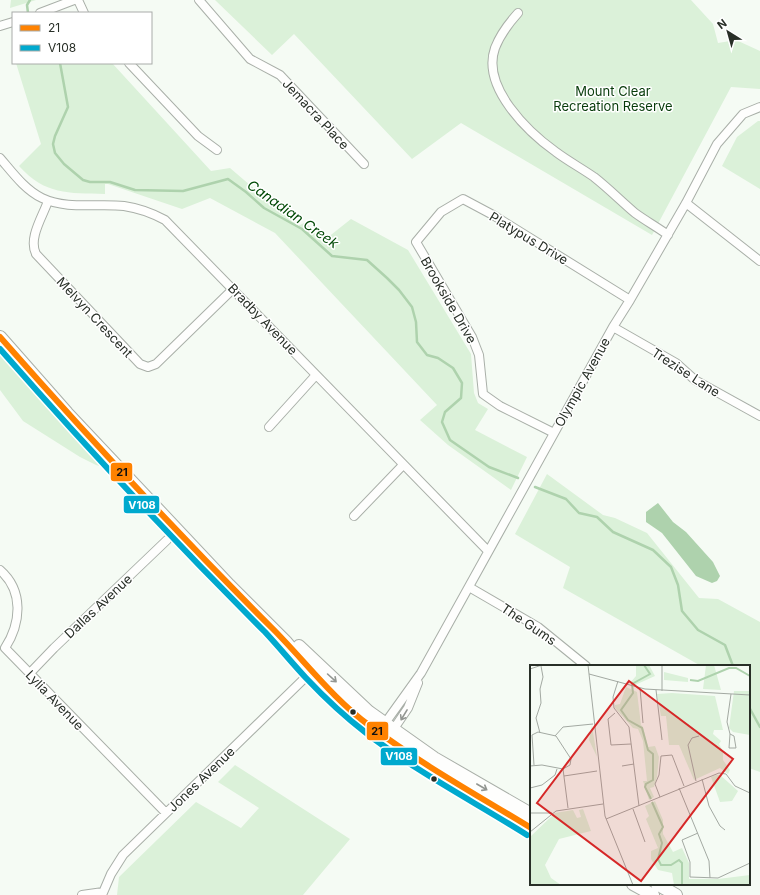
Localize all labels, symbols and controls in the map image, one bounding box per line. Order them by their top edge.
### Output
legend [12,12,152,64]
north arrow [708,12,748,52]
text: N [714,16,730,32]
text: 21 [48,20,60,35]
text: V108 [48,40,76,55]
street label: Jemacra Place [279,75,353,153]
park label: Mount Clear Recreation Reserve [553,83,673,114]
water label: Canadian Creek [244,176,342,252]
street label: Platypus Drive [487,208,571,268]
street label: Brookside Drive [418,254,480,346]
street label: Melvyn Crescent [54,273,136,361]
street label: Bradby Avenue [225,280,301,358]
street label: Olympic Avenue [551,335,613,429]
street label: Trezise Lane [649,344,723,400]
line badge: 21 [110,462,133,482]
text: 21 [116,465,128,479]
line badge: V108 [123,495,160,514]
text: V108 [128,498,156,512]
street label: Dallas Avenue [61,571,135,641]
street label: The Gums [498,600,560,648]
inset map [530,665,750,885]
street label: Lylia Avenue [23,667,87,733]
one-way arrow [327,674,337,683]
unlabelled marker [348,707,358,717]
one-way arrow [399,709,407,721]
line badge: 21 [366,721,389,741]
text: 21 [371,724,383,738]
street label: Jones Avenue [164,743,238,815]
line badge: V108 [380,747,418,766]
text: V108 [385,749,413,763]
unlabelled marker [429,774,439,784]
one-way arrow [476,783,488,791]

